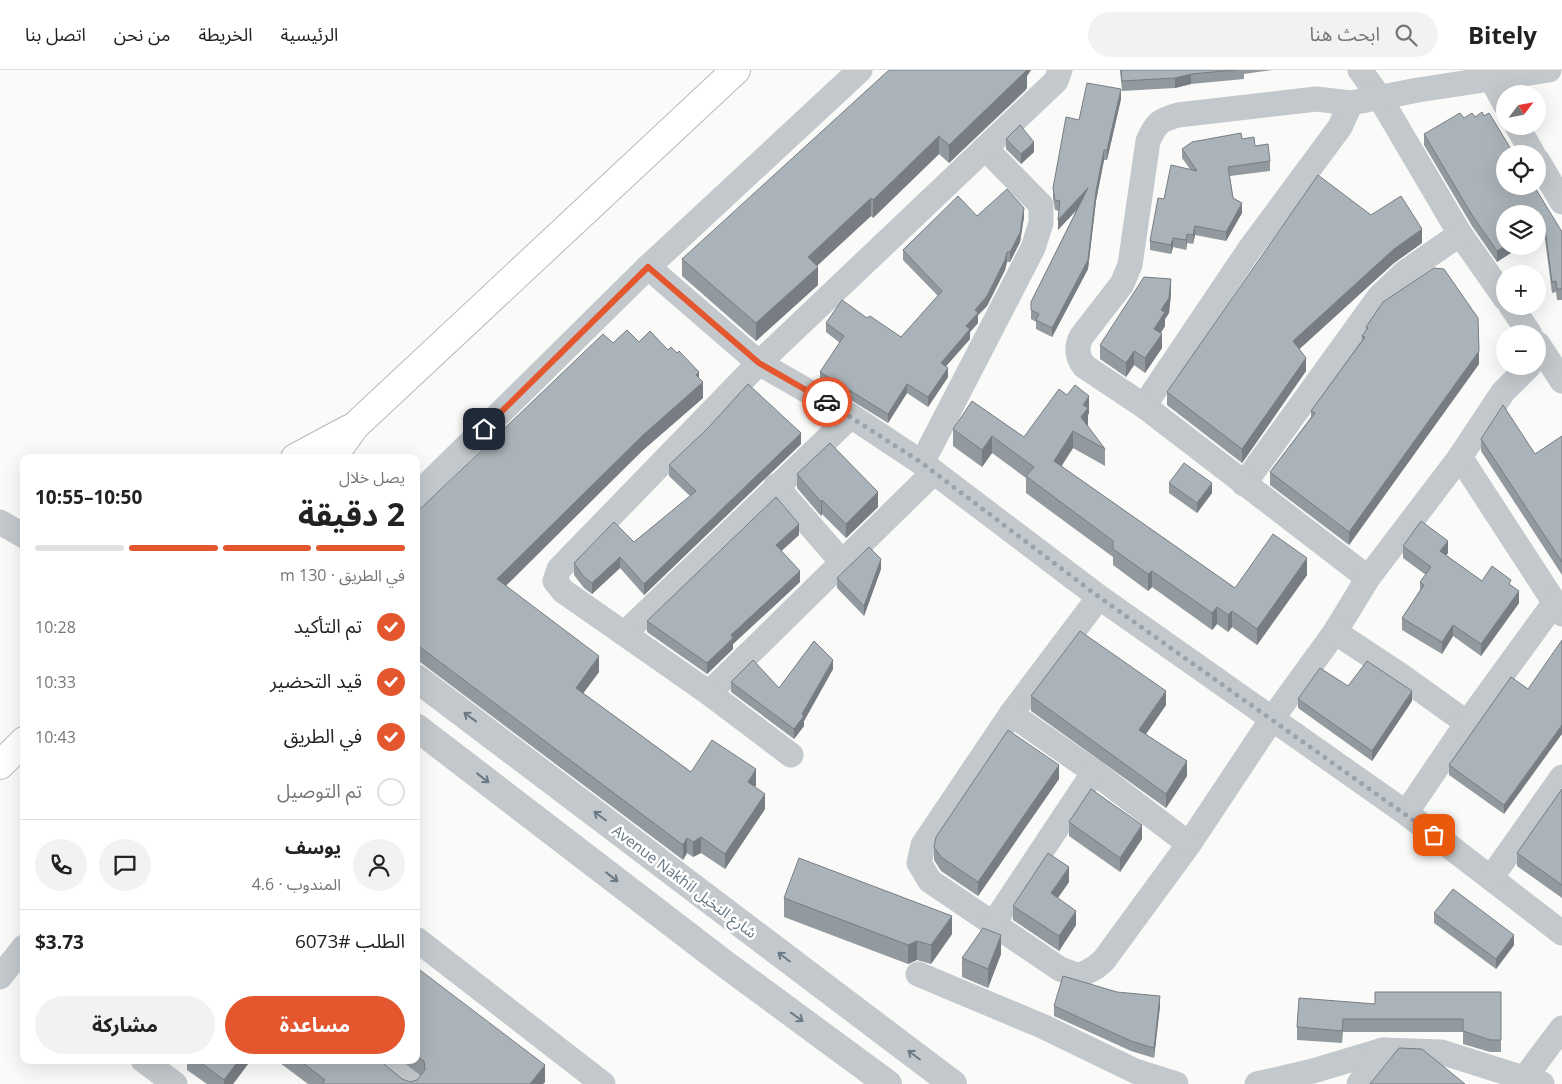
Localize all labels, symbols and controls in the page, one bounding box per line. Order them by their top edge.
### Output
search box [1088,12,1438,57]
text: Bitely [1468,18,1537,51]
text: ابحث هنا [1310,21,1380,47]
icon: search [1392,21,1420,49]
text: اتصل بنا [25,22,86,46]
text: من نحن [114,22,171,46]
text: الخريطة [199,22,252,46]
text: الرئيسية [280,22,338,46]
north arrow [1496,85,1546,135]
map controls [1496,85,1546,375]
button: locate [1496,145,1546,195]
button: layers [1496,205,1546,255]
button: + [1496,265,1546,315]
button: − [1496,325,1546,375]
courier [802,377,852,427]
icon: car [813,388,841,416]
pin [463,408,505,450]
icon: home [470,415,498,443]
text: يصل خلال [339,466,405,488]
text: 10:50–10:55 [35,484,142,510]
text: 2 دقيقة [298,492,405,535]
text: في الطريق · 130 m [280,564,405,586]
text: تم التأكيد [294,613,362,639]
icon: check [377,613,405,641]
text: 10:28 [35,616,76,638]
text: قيد التحضير [270,668,362,694]
icon: check [377,668,405,696]
text: 10:33 [35,671,76,693]
one-way arrow [463,712,477,722]
text: في الطريق [284,723,362,749]
icon: check [377,723,405,751]
text: 10:43 [35,726,76,748]
one-way arrow [476,772,489,783]
text: تم التوصيل [277,778,362,804]
one-way arrow [594,810,607,821]
pin [1413,814,1455,856]
street label: Avenue Nakhil شارع النخيل [607,820,762,945]
icon: bag [1420,821,1448,849]
text: يوسف [285,834,341,860]
button: phone [35,839,87,891]
button: chat [99,839,151,891]
button: person [353,839,405,891]
one-way arrow [605,872,619,882]
text: المندوب · 4.6 [252,873,341,895]
text: الطلب #6073 [295,928,405,954]
text: $3.73 [35,929,84,955]
one-way arrow [778,951,791,962]
button: مشاركة [35,996,215,1054]
button: مساعدة [225,996,405,1054]
one-way arrow [790,1012,804,1022]
one-way arrow [907,1050,921,1060]

